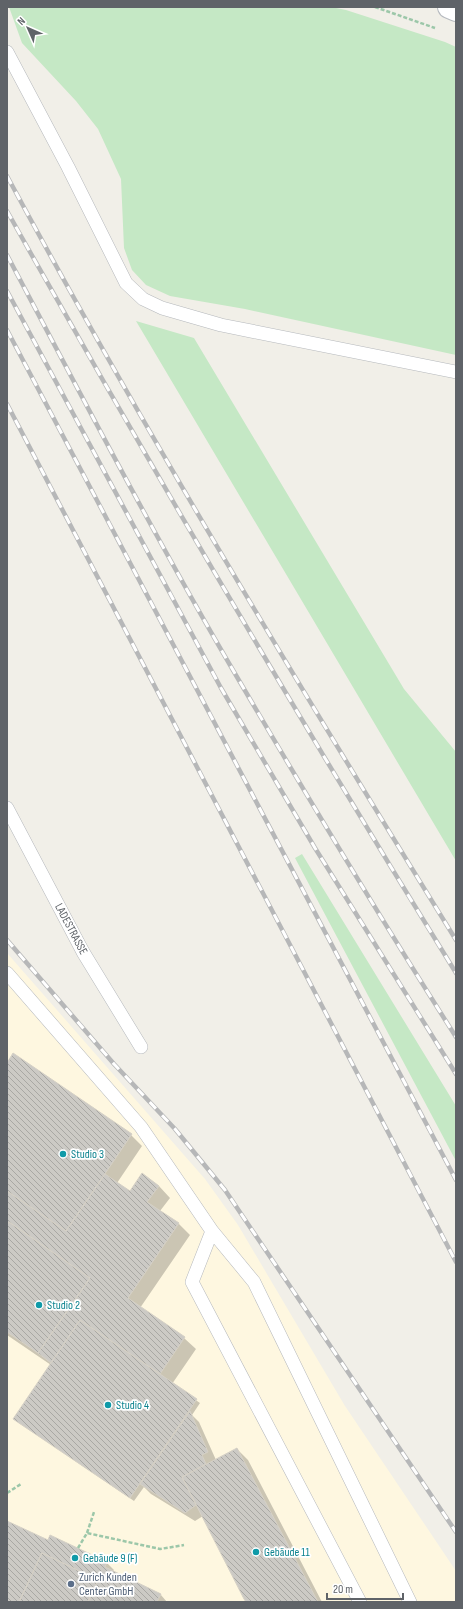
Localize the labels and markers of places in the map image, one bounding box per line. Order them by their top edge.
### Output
place label: Studio 3 [71,1147,104,1162]
marker: Studio 3 [58,1149,68,1159]
place label: Studio 2 [47,1298,80,1313]
marker: Studio 2 [34,1300,44,1310]
place label: Studio 4 [116,1398,149,1413]
marker: Studio 4 [103,1400,113,1410]
place label: Gebäude 11 [264,1545,310,1560]
marker: Gebäude 11 [251,1547,261,1557]
place label: Gebäude 9 (F) [83,1551,137,1566]
marker: Gebäude 9 (F) [70,1553,80,1563]
place label: Zurich Kunden Center GmbH [79,1570,137,1599]
marker: Zurich Kunden Center GmbH [66,1579,76,1589]

